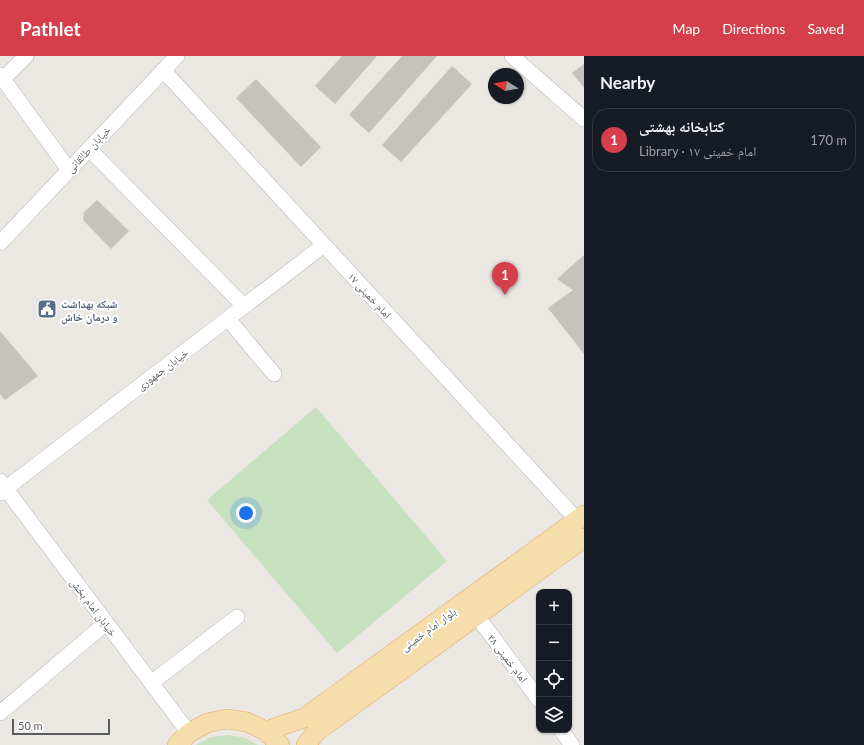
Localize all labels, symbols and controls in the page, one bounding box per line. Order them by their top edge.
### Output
text: Pathlet [20,17,81,40]
text: Map [673,20,700,37]
text: Directions [722,20,785,37]
text: Saved [807,20,844,37]
north arrow [488,68,524,104]
text: Nearby [600,72,655,93]
text: کتابخانه بهشتی [639,117,725,135]
street label: خیابان طالقانی [63,123,114,176]
text: 1 [610,132,618,148]
text: 170 m [810,132,847,148]
text: Library · امام خمینی ۱۷ [639,143,756,159]
pin: 1 [492,262,518,295]
street label: امام خمینی ۱۷ [345,270,394,321]
place label: شبکه بهداشت و درمان خاش [61,297,118,325]
public building icon: شبکه بهداشت و درمان خاش [36,298,58,320]
street label: خیابان جمهوری [134,346,191,393]
your location [236,503,256,523]
street label: خیابان امام بخش [67,576,120,639]
map controls [536,589,572,733]
button: + [536,589,572,625]
street label: بلوار امام خمینی [398,605,459,654]
button: − [536,625,572,661]
street label: امام خمینی ۲۸ [485,631,531,686]
button: locate [536,661,572,697]
button: layers [536,697,572,733]
scale bar [12,717,110,736]
text: 50 m [18,719,43,732]

